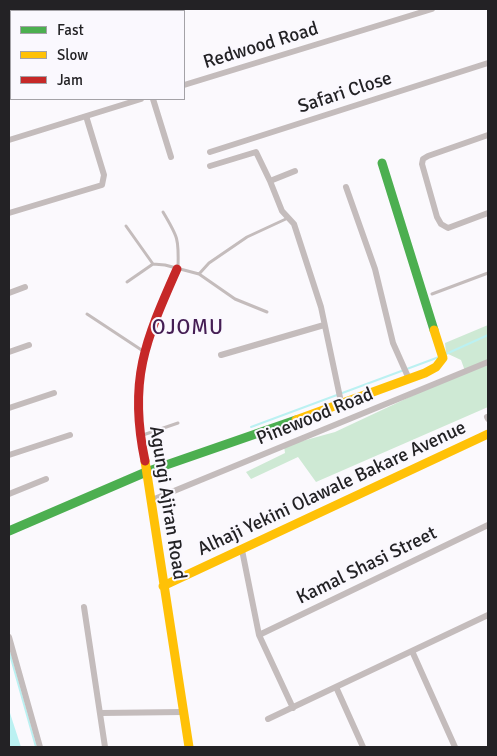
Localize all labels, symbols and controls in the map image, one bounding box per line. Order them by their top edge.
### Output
legend [10,10,185,100]
street label: Redwood Road [201,18,321,74]
text: Fast [57,21,84,39]
text: Slow [57,46,88,64]
street label: Safari Close [295,67,395,119]
text: Jam [57,71,83,89]
district label: OJOMU [151,315,225,341]
street label: Pinewood Road [253,383,377,451]
street label: Alhaji Yekini Olawale Bakare Avenue [194,417,470,561]
street label: Agungi Ajiran Road [144,425,190,581]
street label: Kamal Shasi Street [293,522,441,610]

